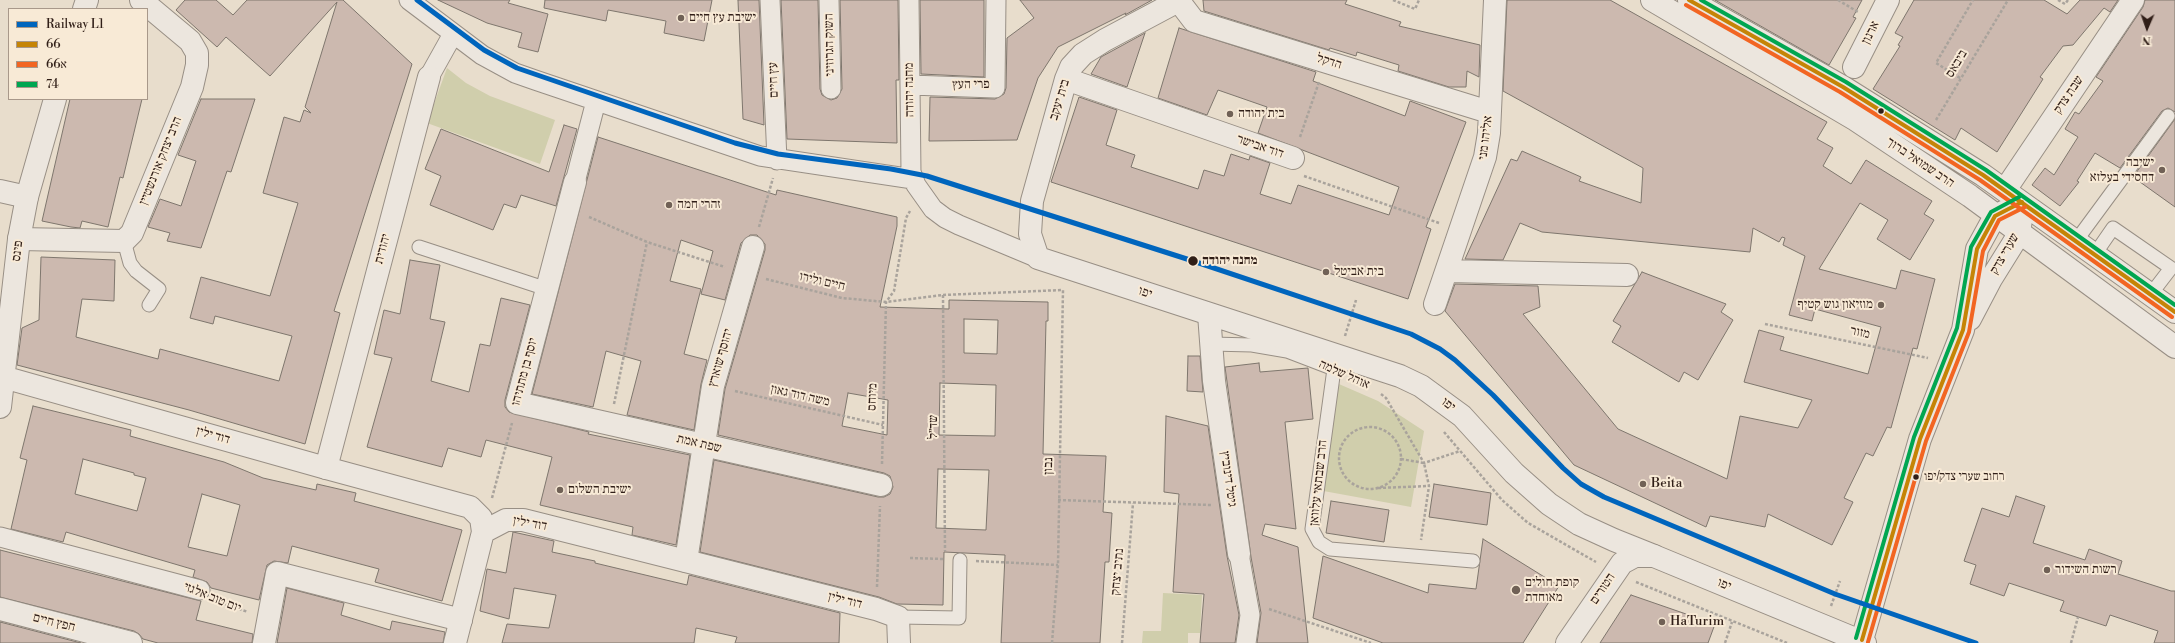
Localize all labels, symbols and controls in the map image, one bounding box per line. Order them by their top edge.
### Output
legend [8,8,148,100]
north arrow [2127,8,2167,48]
place label: ישיבת עץ חיים [689,10,756,26]
marker: ישיבת עץ חיים [676,13,686,23]
street label: השוק הגרוזיני [822,13,838,77]
text: Railway L1 [46,17,104,32]
street label: ארנון [1859,19,1883,47]
text: N [2142,33,2151,47]
text: 66 [46,37,61,52]
street label: ביבאס [1943,47,1971,81]
street label: הדקל [1314,51,1344,73]
text: 66א [46,57,67,72]
street label: עץ חיים [766,62,782,98]
street label: מחנה יהודה [902,62,918,118]
street label: שבת צדק [2051,73,2087,117]
text: 74 [46,77,59,92]
street label: פרי העץ [952,77,990,93]
street label: בית יעקב [1046,78,1074,122]
place label: בית יהודה [1238,106,1285,122]
unlabelled marker [1876,106,1886,116]
marker: בית יהודה [1225,109,1235,119]
street label: הרב יצחק אורנשטיין [136,114,186,208]
street label: אליהו מני [1476,115,1496,161]
street label: דוד אבישר [1234,132,1286,162]
street label: הרב שמואל ברוך [1883,135,1957,191]
place label: ישיבה דחסידי בעלזא [2090,155,2154,186]
marker: ישיבה דחסידי בעלזא [2157,165,2167,175]
place label: זהרי חמה [677,197,721,213]
marker: זהרי חמה [664,200,674,210]
street label: שערי צדק [1987,231,2023,277]
street label: יהודית [371,232,395,266]
street label: פינס [9,240,27,262]
place label: מחנה יהודה [1202,253,1258,269]
marker: מחנה יהודה [1186,254,1200,268]
place label: בית אביטל [1334,264,1384,280]
marker: בית אביטל [1321,267,1331,277]
street label: חיים ולירו [797,269,847,295]
street label: יפו [1136,283,1154,303]
place label: מוזיאון גוש קטיף [1798,297,1873,313]
marker: מוזיאון גוש קטיף [1876,300,1886,310]
street label: מזור [1849,323,1871,343]
street label: יהוסף שוארץ [705,327,737,389]
street label: יוסף בן מתתיהו [508,336,542,408]
street label: אוהל שלמה [1316,357,1372,393]
street label: משה דוד גאון [769,382,831,410]
street label: מיוחס [865,383,881,411]
street label: יפו [1438,395,1458,415]
street label: שד״ל [926,415,942,439]
street label: דוד ילין [194,424,232,448]
street label: שפת אמת [675,431,723,457]
street label: הרב שבתאי עלוואן [1307,439,1331,527]
street label: גיטל דינוביץ [1216,450,1240,508]
street label: נבון [1041,457,1057,475]
place label: רחוב שערי צדק/יפו [1924,470,2004,484]
marker: רחוב שערי צדק/יפו [1911,472,1921,482]
place label: Beita [1651,476,1682,492]
marker: Beita [1638,479,1648,489]
place label: ישיבת השלום [568,482,631,498]
marker: ישיבת השלום [555,485,565,495]
street label: דוד ילין [512,513,548,535]
street label: נתיב יצחק [1108,548,1128,596]
place label: רשות השידור [2055,562,2117,578]
marker: רשות השידור [2042,565,2052,575]
street label: הטורים [1587,570,1619,608]
place label: קופת חולים מאוחדת [1525,575,1579,606]
street label: יפו [1715,575,1733,595]
street label: יום טוב אלגזי [181,579,243,617]
marker: קופת חולים מאוחדת [1510,584,1522,596]
street label: דוד ילין [826,589,864,613]
street label: חפץ חיים [31,610,77,636]
place label: HaTurim [1670,614,1724,630]
marker: HaTurim [1657,617,1667,627]

